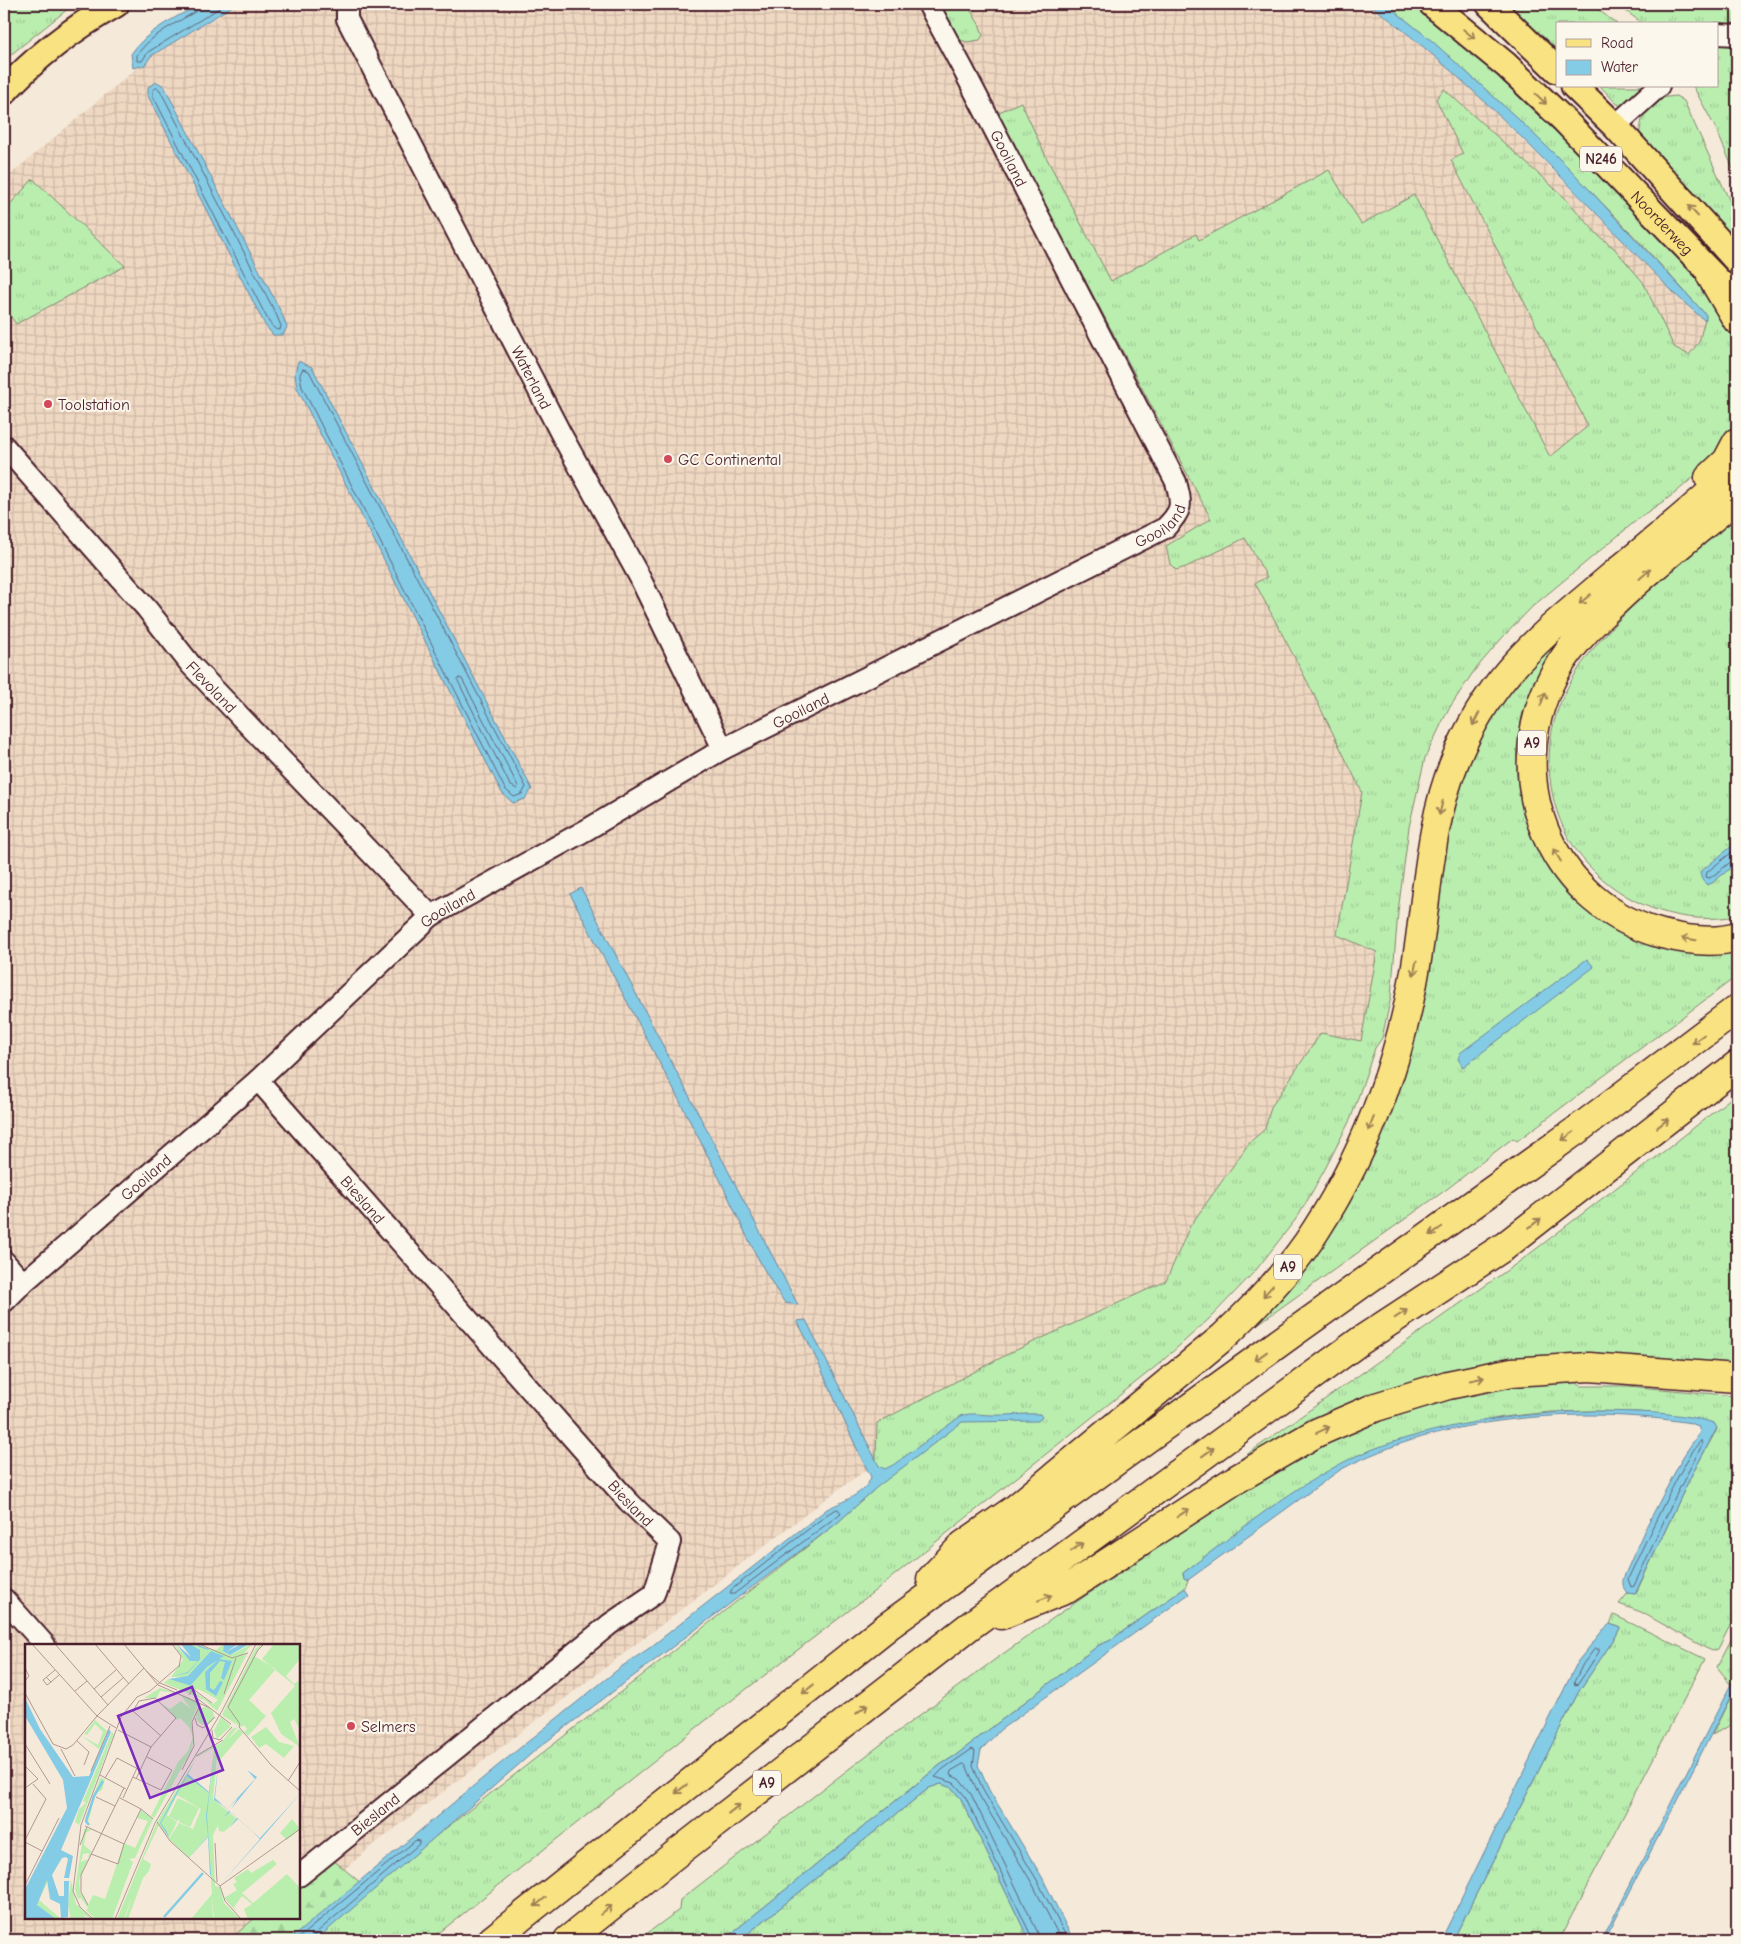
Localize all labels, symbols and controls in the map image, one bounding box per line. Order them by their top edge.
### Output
legend [1556,22,1718,88]
one-way arrow [1462,29,1475,40]
text: Road [1601,34,1633,52]
text: Water [1601,58,1638,76]
one-way arrow [1535,92,1547,104]
street label: Gooiland [986,127,1030,190]
road number: N246 [1580,146,1622,172]
street label: Noorderweg [1627,187,1697,259]
one-way arrow [1688,205,1699,218]
street label: Waterland [507,343,555,412]
place label: Toolstation [58,396,130,414]
marker: Toolstation [42,398,54,410]
place label: GC Continental [678,451,782,469]
marker: GC Continental [662,453,674,465]
street label: Gooiland [1132,502,1190,552]
one-way arrow [1638,569,1651,580]
one-way arrow [1578,594,1591,605]
street label: Flevoland [182,658,240,717]
street label: Gooiland [770,689,832,733]
one-way arrow [1539,692,1548,707]
one-way arrow [1471,711,1480,726]
road number: A9 [1518,730,1546,756]
one-way arrow [1436,799,1445,815]
one-way arrow [1551,848,1561,862]
street label: Gooiland [417,885,479,932]
one-way arrow [1681,934,1697,944]
one-way arrow [1410,960,1420,976]
one-way arrow [1692,1033,1705,1044]
one-way arrow [1366,1116,1375,1131]
one-way arrow [1657,1118,1670,1129]
one-way arrow [1562,1131,1576,1141]
street label: Gooiland [117,1151,175,1205]
street label: Biesland [337,1173,388,1228]
one-way arrow [1528,1217,1541,1228]
one-way arrow [1430,1225,1443,1236]
road number: A9 [1274,1254,1302,1280]
one-way arrow [1262,1284,1273,1297]
one-way arrow [1393,1309,1407,1319]
one-way arrow [1255,1350,1268,1361]
one-way arrow [1468,1374,1484,1383]
one-way arrow [1315,1425,1330,1435]
one-way arrow [1201,1446,1214,1457]
street label: Biesland [604,1477,657,1531]
one-way arrow [1176,1508,1190,1518]
one-way arrow [1070,1542,1084,1552]
one-way arrow [1037,1593,1052,1602]
inset map [25,1644,300,1919]
one-way arrow [802,1683,815,1694]
one-way arrow [855,1704,868,1715]
place label: Selmers [361,1718,416,1736]
marker: Selmers [345,1720,357,1732]
road number: A9 [753,1770,781,1796]
one-way arrow [674,1784,687,1795]
street label: Biesland [348,1790,404,1840]
one-way arrow [727,1803,740,1814]
one-way arrow [534,1896,547,1907]
one-way arrow [599,1904,612,1915]

